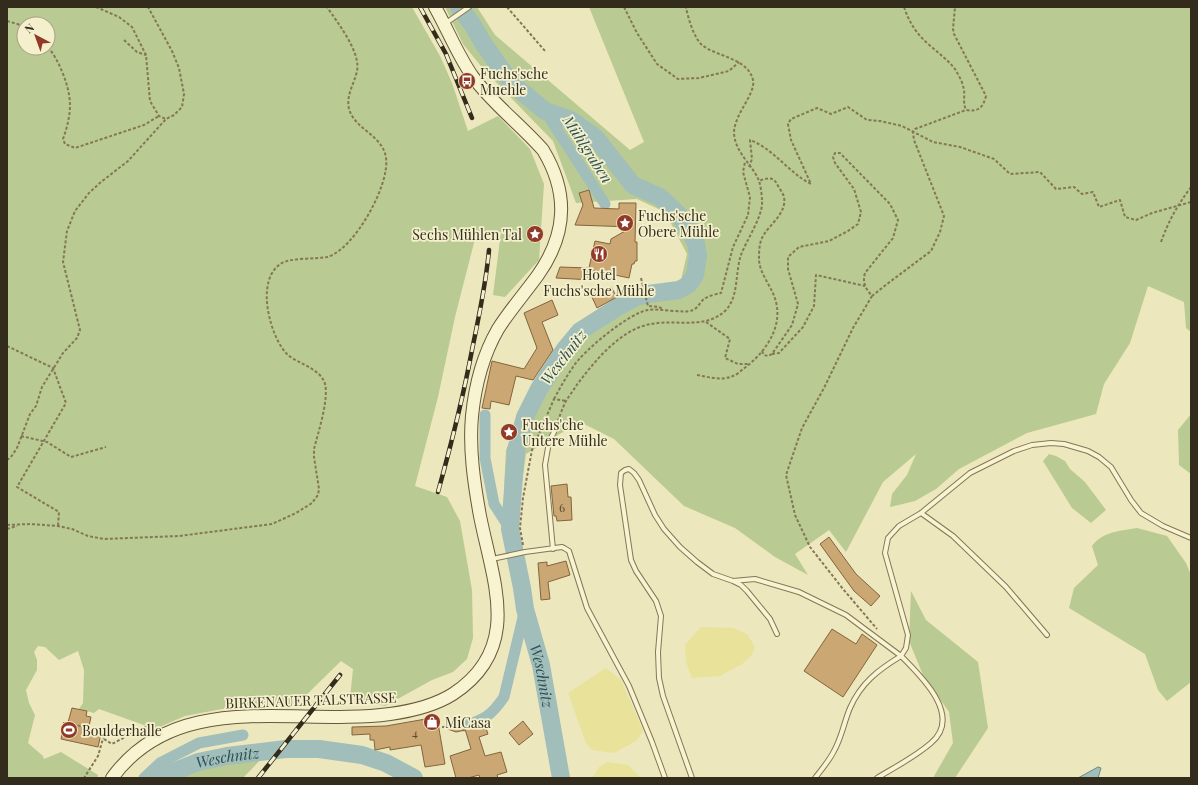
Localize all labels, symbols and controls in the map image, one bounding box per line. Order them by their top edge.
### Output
north arrow [16,16,56,56]
text: N [21,20,37,36]
place label: Fuchs'sche Muehle [480,64,548,99]
bus stop icon: Fuchs'sche Muehle [457,71,477,91]
water label: Mühlgraben [558,110,617,187]
place label: Fuchs'sche Obere Mühle [638,206,719,241]
place icon: Fuchs'sche Obere Mühle [615,213,635,233]
place icon: Sechs Mühlen Tal [525,224,545,244]
place label: Sechs Mühlen Tal [412,225,522,244]
restaurant icon: Hotel Fuchs'sche Mühle [589,244,609,264]
place label: Hotel Fuchs'sche Mühle [543,265,655,300]
water label: Weschnitz [535,324,592,389]
place label: Fuchs'che Untere Mühle [522,415,608,450]
place icon: Fuchs'che Untere Mühle [499,422,519,442]
house number: 6 [559,499,565,515]
water label: Weschnitz [525,642,559,710]
street label: BIRKENAUER TALSTRASSE [225,688,397,712]
shop icon: MiCasa [422,712,442,732]
place label: MiCasa [445,713,491,732]
sports icon: Boulderhalle [59,720,79,740]
place label: Boulderhalle [82,721,162,740]
house number: 4 [412,724,418,740]
water label: Weschnitz [194,742,262,772]

